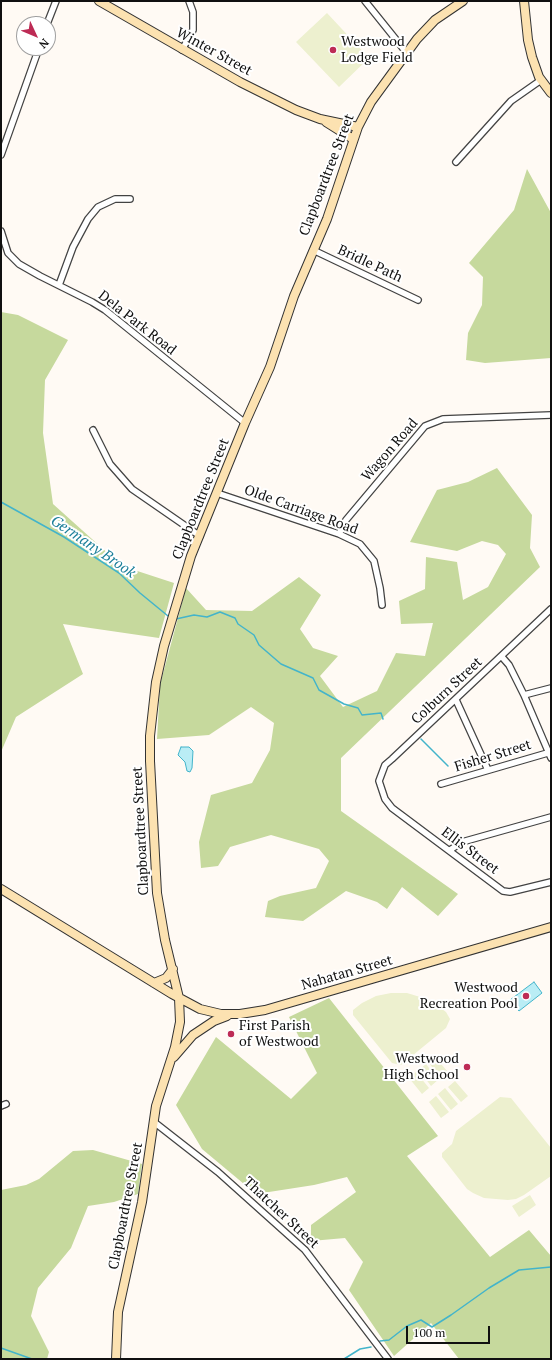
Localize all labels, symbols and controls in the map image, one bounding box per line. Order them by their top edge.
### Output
north arrow [16,16,56,56]
street label: Winter Street [173,24,255,80]
place label: Westwood Lodge Field [341,34,413,66]
text: N [36,36,52,52]
marker: Westwood Lodge Field [328,45,338,55]
street label: Clapboardtree Street [296,112,358,238]
street label: Bridle Path [335,242,405,286]
street label: Dela Park Road [95,287,179,359]
street label: Wagon Road [358,415,422,485]
street label: Clapboardtree Street [169,436,233,562]
street label: Olde Carriage Road [242,482,360,538]
water label: Germany Brook [47,512,139,582]
street label: Colburn Street [408,654,486,728]
street label: Fisher Street [453,736,533,776]
street label: Clapboardtree Street [129,766,153,896]
street label: Ellis Street [438,824,502,878]
street label: Nahatan Street [300,952,394,994]
place label: Westwood Recreation Pool [420,980,518,1012]
marker: Westwood Recreation Pool [521,991,531,1001]
place label: First Parish of Westwood [239,1018,319,1050]
marker: First Parish of Westwood [226,1029,236,1039]
place label: Westwood High School [384,1051,459,1084]
marker: Westwood High School [462,1062,472,1072]
street label: Clapboardtree Street [105,1141,147,1271]
street label: Thatcher Street [240,1174,322,1252]
scale bar [408,1318,492,1344]
text: 100 m [413,1325,445,1340]

